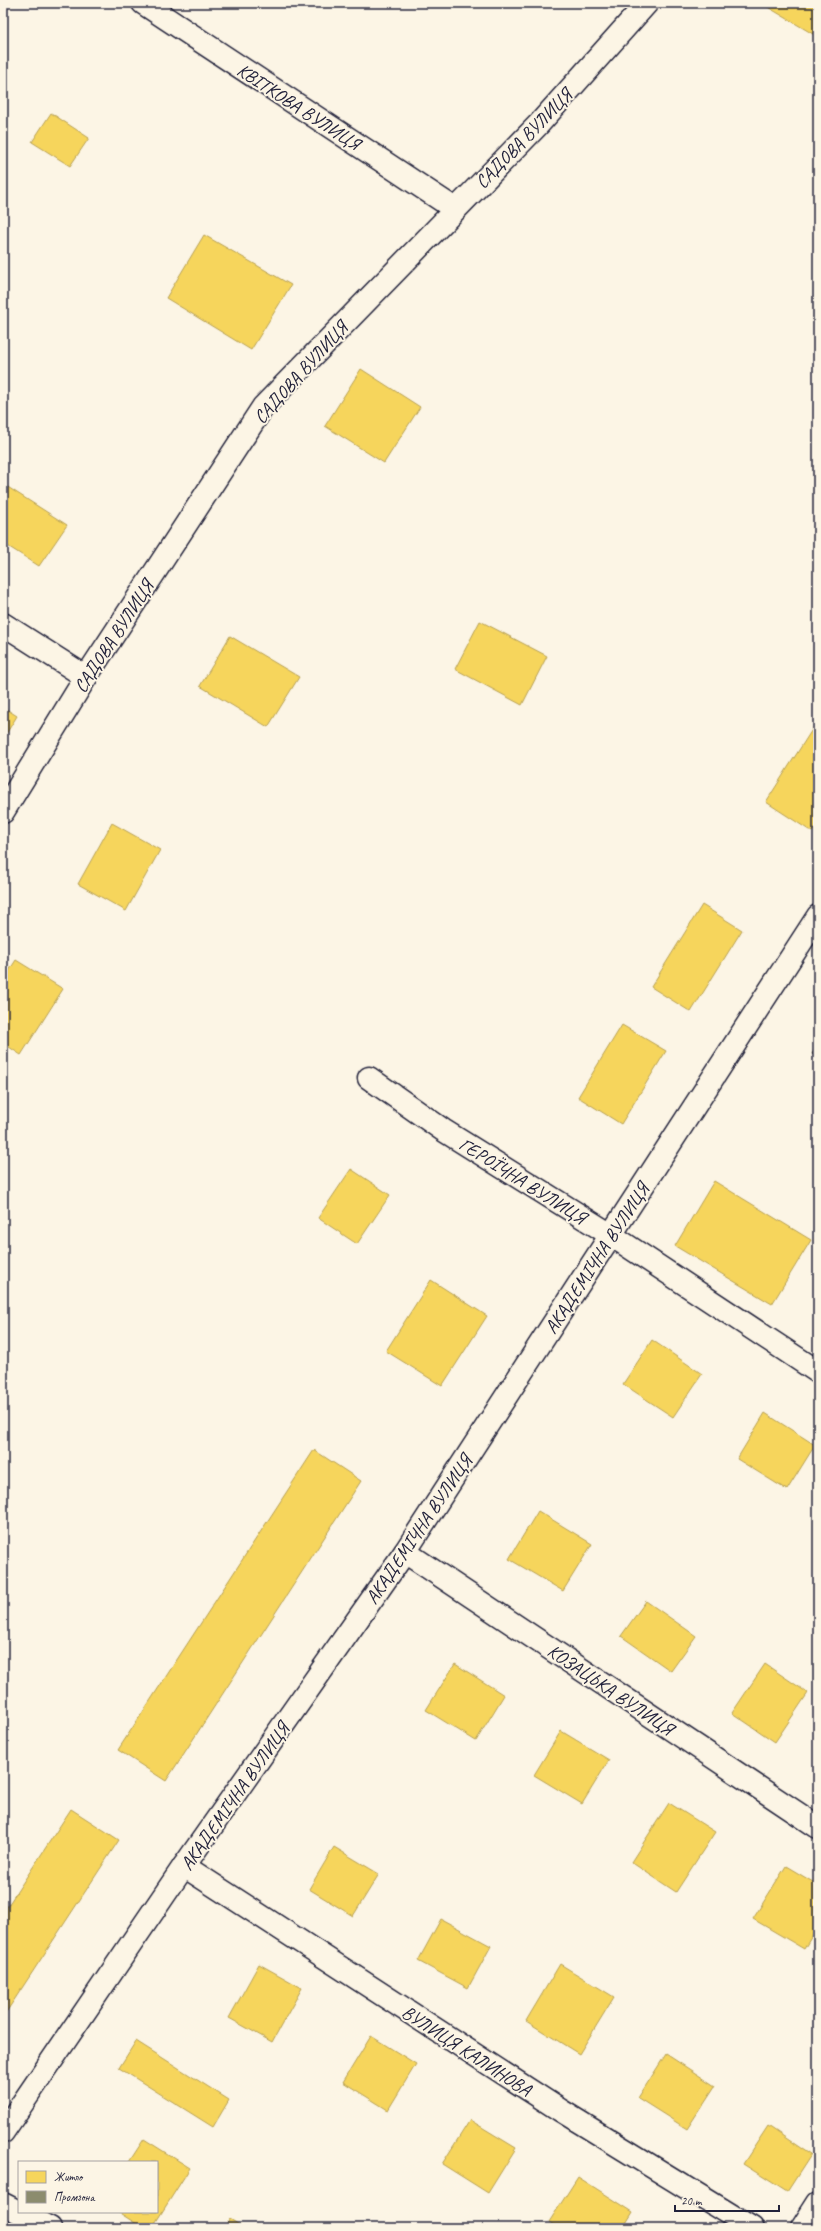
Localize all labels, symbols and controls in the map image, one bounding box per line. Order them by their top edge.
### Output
street label: КВІТКОВА ВУЛИЦЯ [232,58,367,157]
street label: САДОВА ВУЛИЦЯ [470,82,579,194]
street label: САДОВА ВУЛИЦЯ [249,314,355,429]
street label: САДОВА ВУЛИЦЯ [69,573,161,697]
street label: ГЕРОЇЧНА ВУЛИЦЯ [454,1132,593,1231]
street label: АКАДЕМІЧНА ВУЛИЦЯ [539,1177,656,1338]
street label: АКАДЕМІЧНА ВУЛИЦЯ [360,1448,479,1609]
street label: КОЗАЦЬКА ВУЛИЦЯ [543,1639,680,1742]
street label: АКАДЕМІЧНА ВУЛИЦЯ [175,1716,296,1875]
street label: ВУЛИЦЯ КАЛИНОВА [397,2000,537,2102]
legend [18,2161,158,2213]
text: Житло [54,2169,84,2185]
scale bar [675,2187,779,2213]
text: Промзона [54,2189,96,2205]
text: 20 m [681,2193,703,2209]

